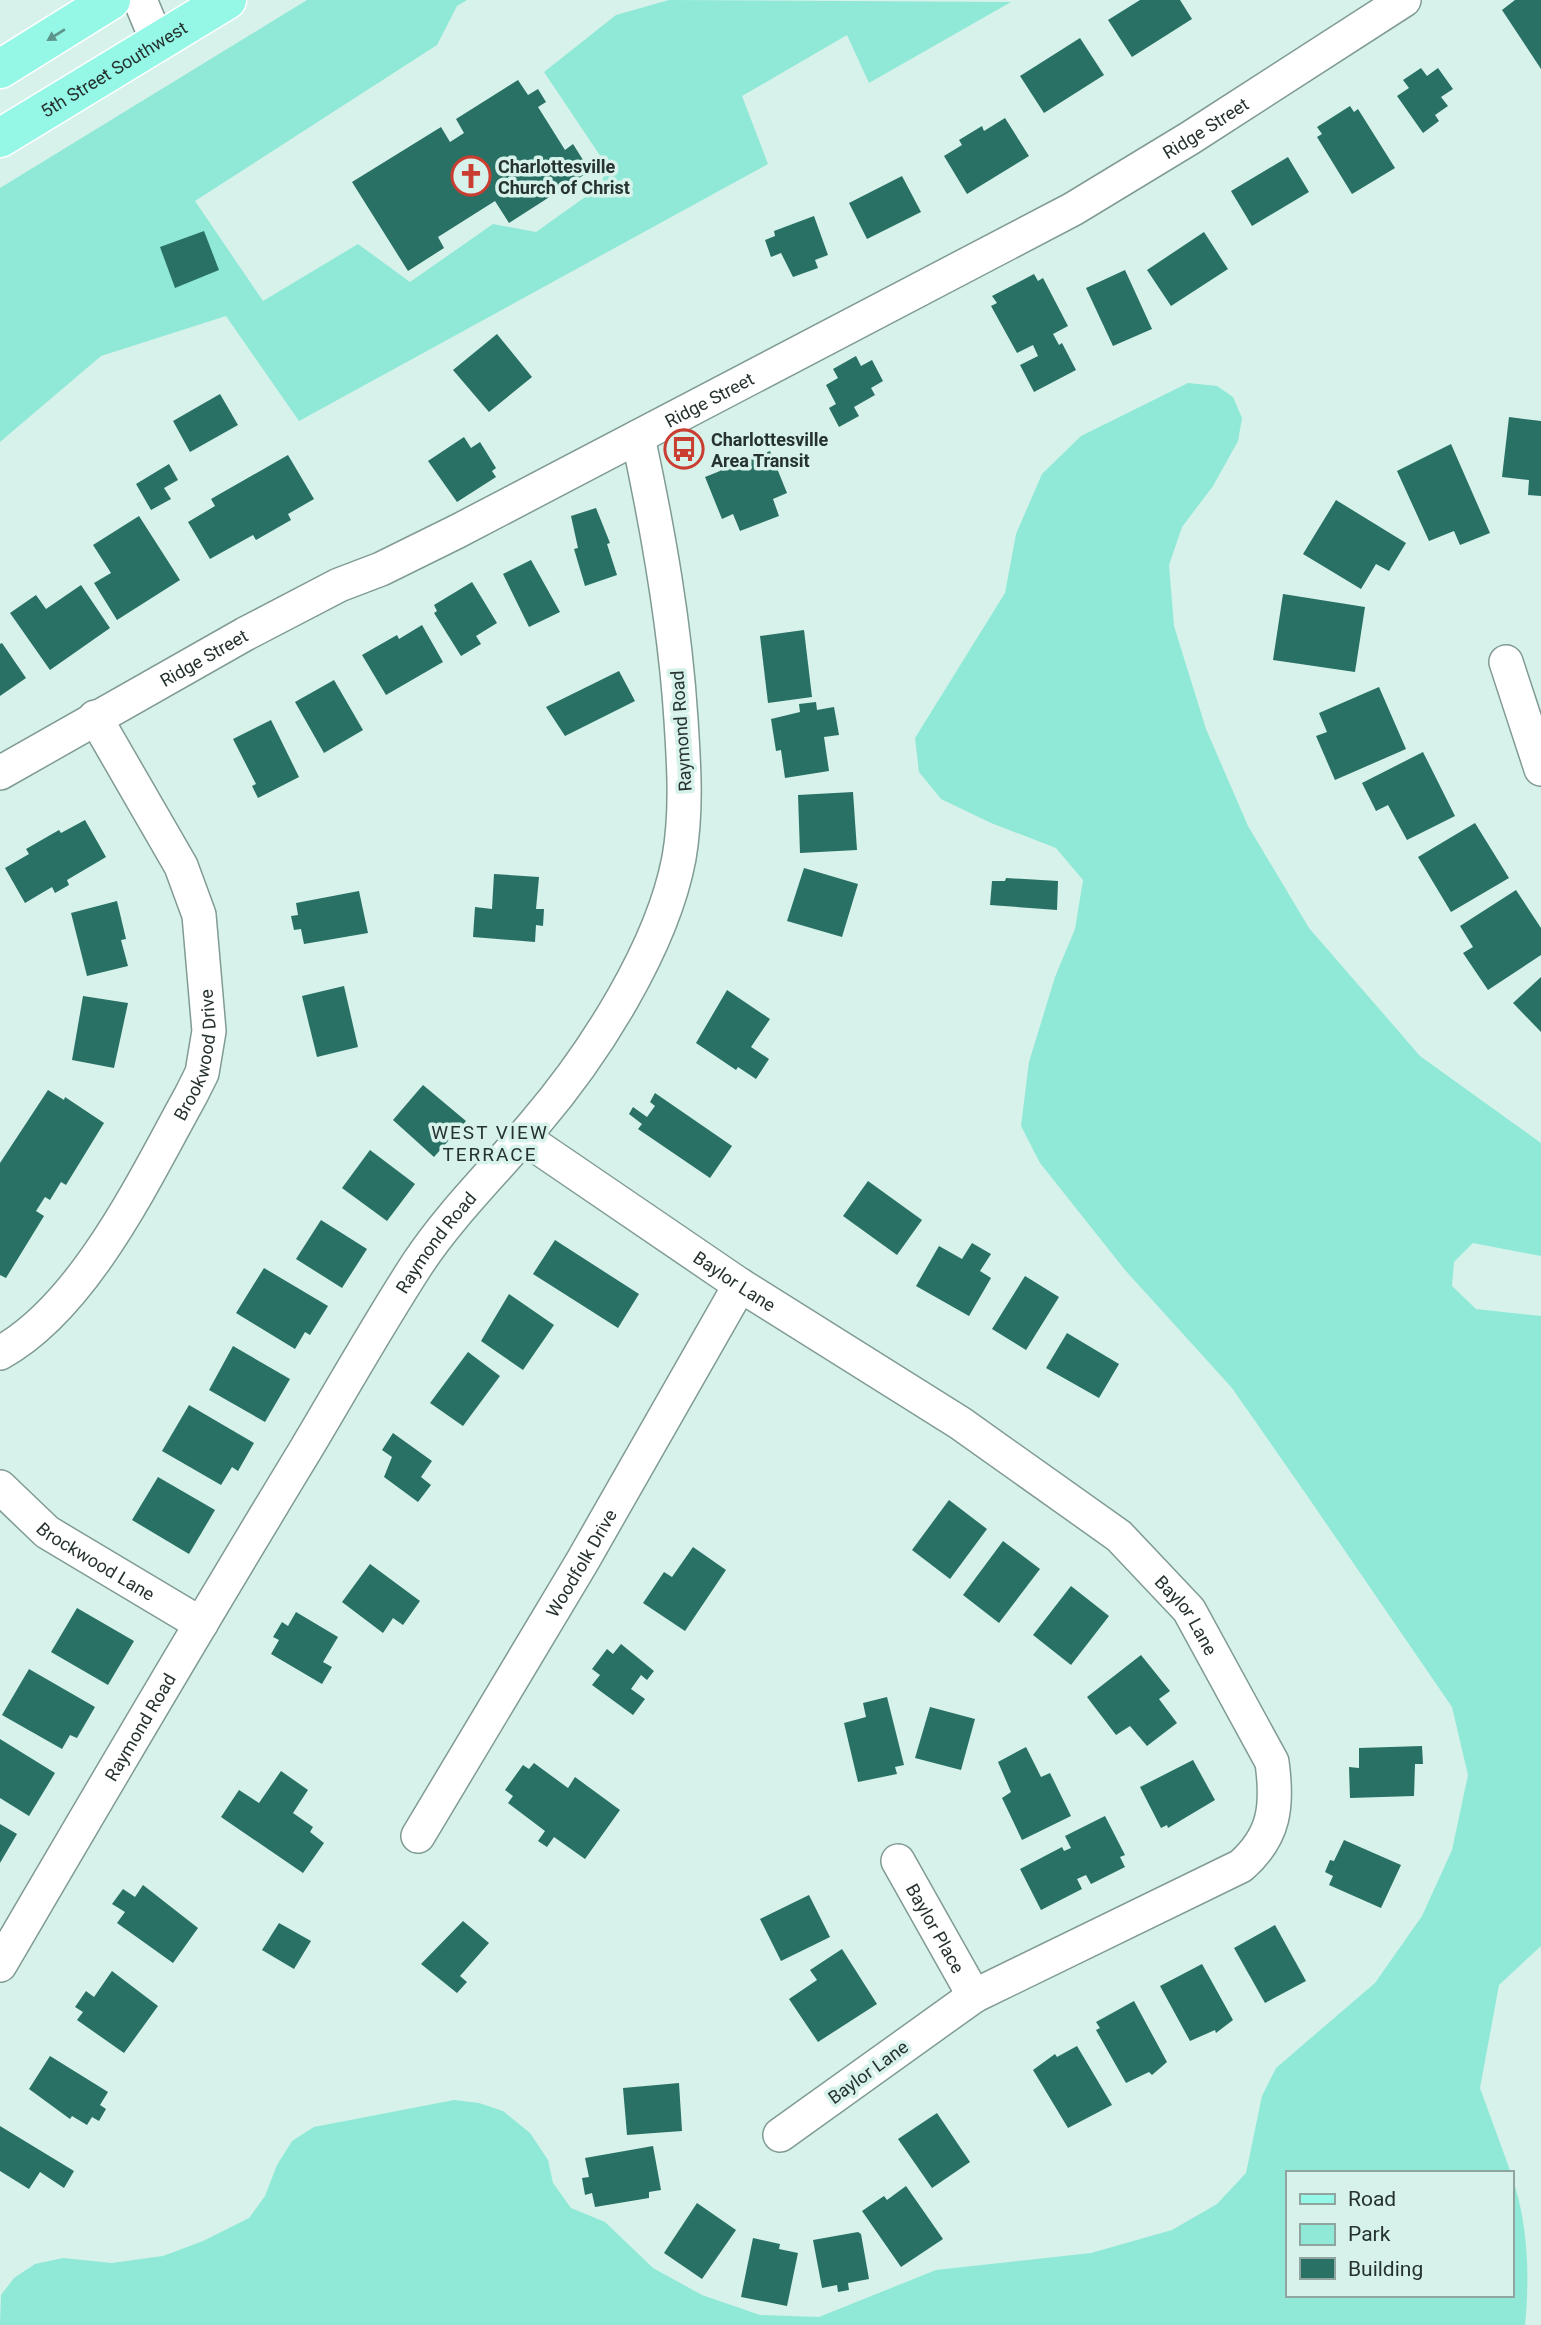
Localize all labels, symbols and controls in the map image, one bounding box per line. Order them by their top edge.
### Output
street label: 5th Street Southwest [37,16,191,121]
one-way arrow [46,28,65,41]
street label: Ridge Street [1159,93,1252,163]
church icon: Charlottesville Church of Christ [450,155,492,197]
place label: Charlottesville Church of Christ [498,156,630,198]
street label: Ridge Street [661,368,757,431]
bus stop icon: Charlottesville Area Transit [663,428,705,470]
place label: Charlottesville Area Transit [711,429,829,471]
street label: Ridge Street [156,624,251,691]
street label: Raymond Road [666,670,696,792]
street label: Brookwood Drive [169,988,220,1124]
district label: WEST VIEW TERRACE [431,1121,549,1166]
street label: Raymond Road [391,1187,480,1297]
street label: Baylor Lane [690,1246,780,1315]
street label: Woodfolk Drive [541,1505,621,1621]
street label: Brockwood Lane [33,1518,159,1604]
street label: Baylor Lane [1151,1571,1222,1659]
street label: Raymond Road [100,1669,180,1784]
street label: Baylor Place [902,1880,969,1976]
street label: Baylor Lane [824,2036,912,2108]
legend [1286,2171,1513,2297]
text: Road [1348,2187,1396,2211]
text: Park [1348,2222,1391,2246]
text: Building [1348,2257,1423,2281]

